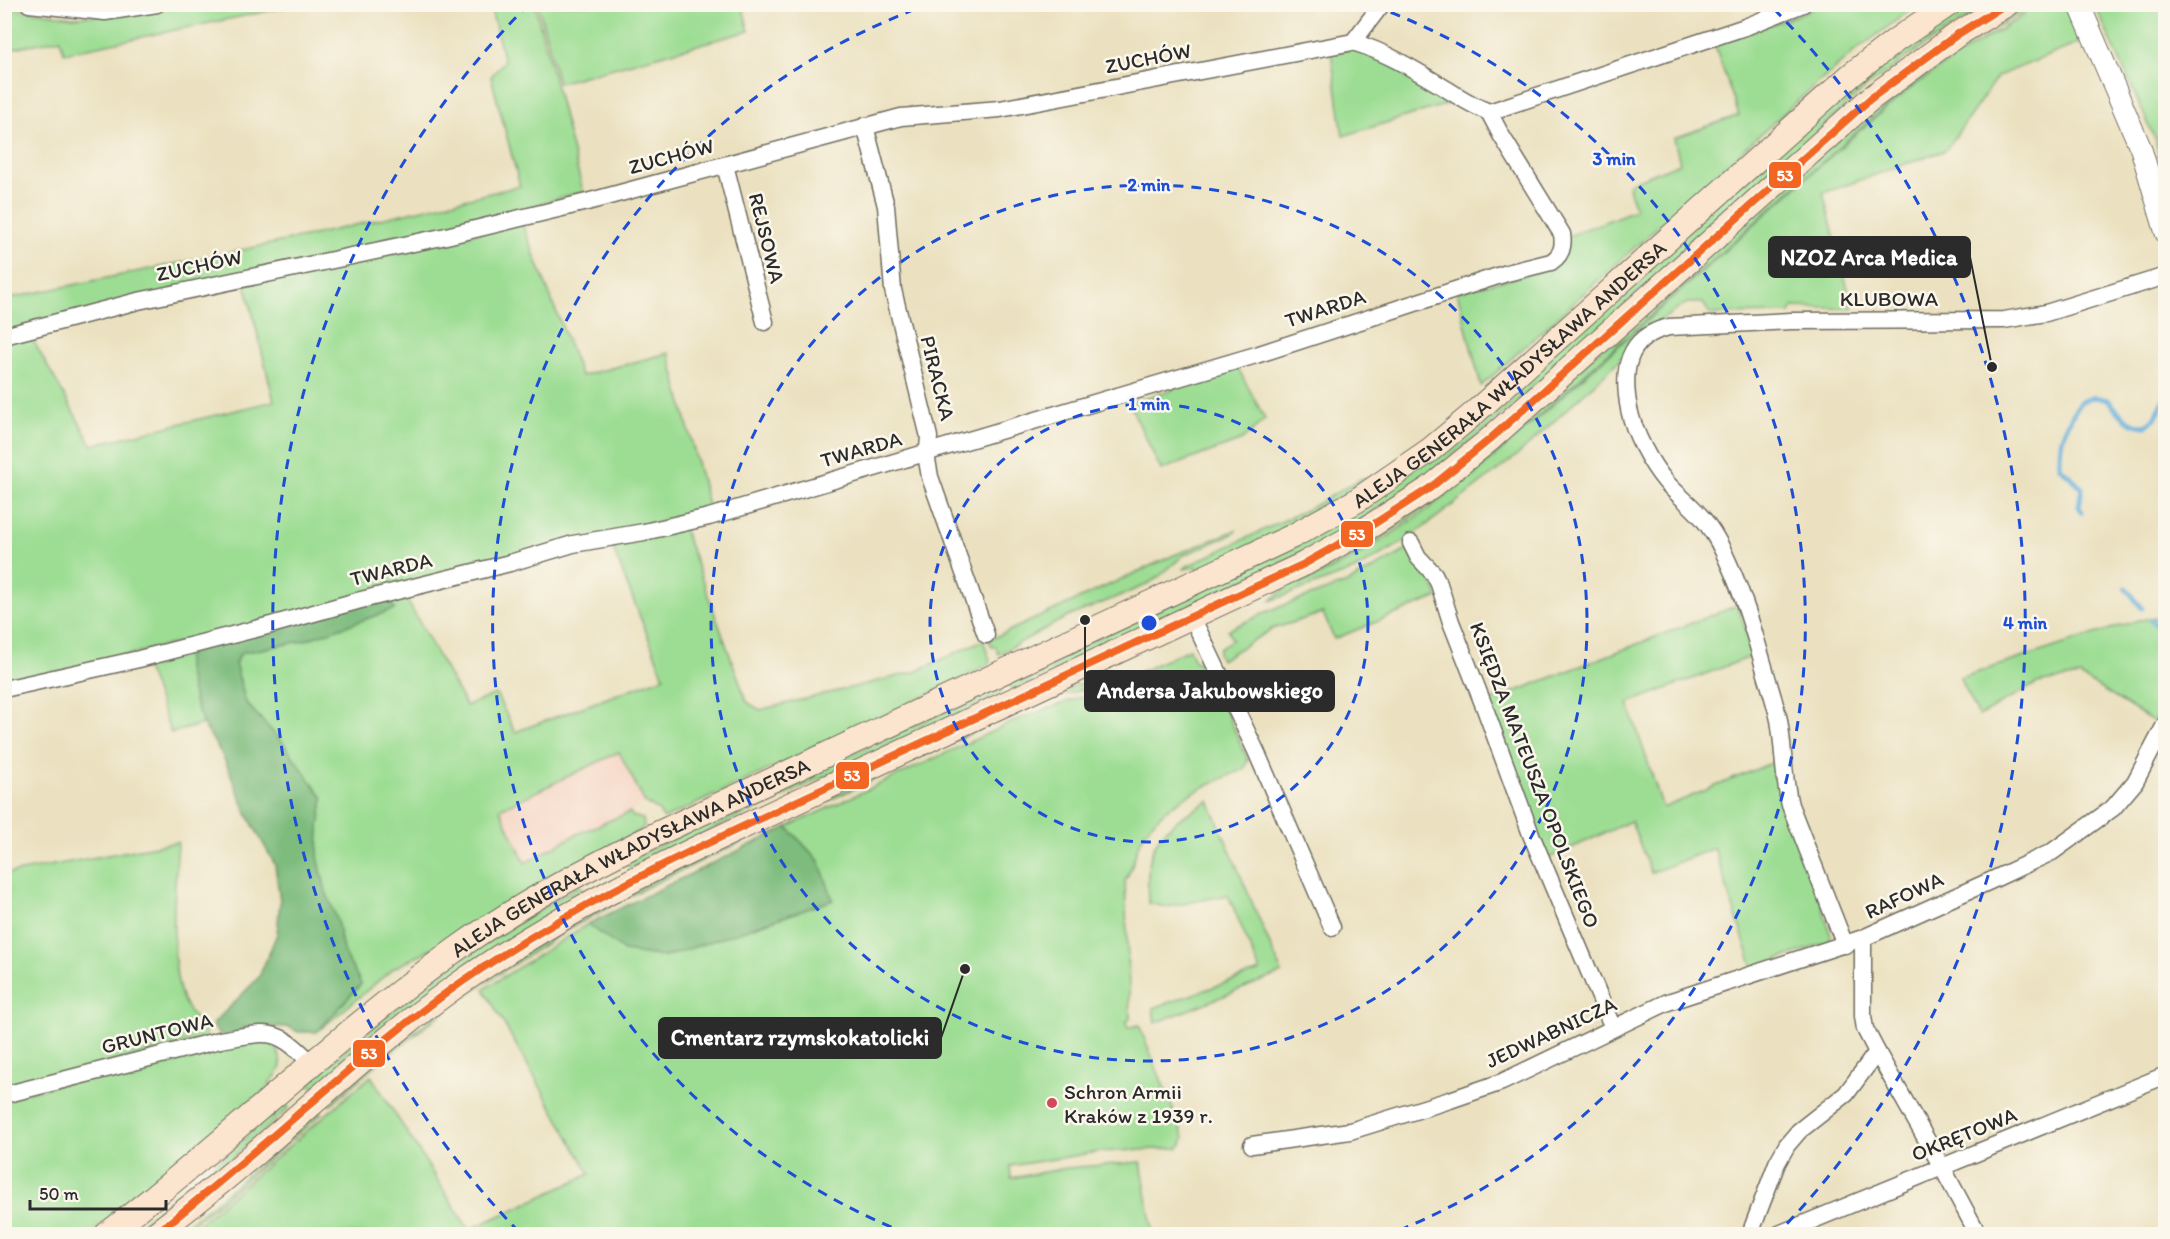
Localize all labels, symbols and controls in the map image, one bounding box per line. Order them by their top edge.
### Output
street label: ZUCHÓW [1103,37,1193,79]
street label: ZUCHÓW [626,133,716,179]
text: 3 min [1592,148,1636,170]
line badge: 53 [1768,161,1802,189]
text: 53 [1776,166,1794,185]
text: 2 min [1128,174,1171,196]
street label: REJSOWA [744,190,790,286]
street label: ALEJA GENERAŁA WŁADYSŁAWA ANDERSA [1347,234,1671,513]
callout: NZOZ Arca Medica [1769,237,1970,277]
street label: ZUCHÓW [154,244,244,286]
text: NZOZ Arca Medica [1780,244,1958,271]
street label: TWARDA [1281,283,1369,333]
street label: KLUBOWA [1840,286,1939,311]
street label: PIRACKA [915,333,961,424]
text: 1 min [1128,393,1170,415]
street label: TWARDA [817,425,905,473]
line badge: 53 [1340,520,1374,548]
text: 53 [1348,525,1366,544]
street label: TWARDA [347,547,435,591]
text: 4 min [2003,612,2048,634]
centre of rings [1139,613,1159,633]
street label: KSIĘDZA MATEUSZA OPOLSKIEGO [1465,618,1605,932]
callout: Andersa Jakubowskiego [1085,671,1334,711]
text: Andersa Jakubowskiego [1096,677,1323,704]
street label: ALEJA GENERAŁA WŁADYSŁAWA ANDERSA [446,752,814,962]
line badge: 53 [835,761,870,790]
text: 53 [843,766,861,785]
street label: RAFOWA [1861,866,1948,924]
street label: JEDWABNICZA [1482,991,1621,1073]
street label: GRUNTOWA [99,1007,216,1059]
callout: Cmentarz rzymskokatolicki [659,1018,941,1058]
text: Cmentarz rzymskokatolicki [671,1024,929,1051]
line badge: 53 [352,1039,386,1068]
text: 53 [360,1044,378,1063]
place label: Schron Armii Kraków z 1939 r. [1064,1079,1213,1128]
marker: Schron Armii Kraków z 1939 r. [1045,1096,1059,1110]
street label: OKRĘTOWA [1908,1101,2021,1166]
scale bar [30,1173,166,1211]
text: 50 m [39,1183,79,1205]

